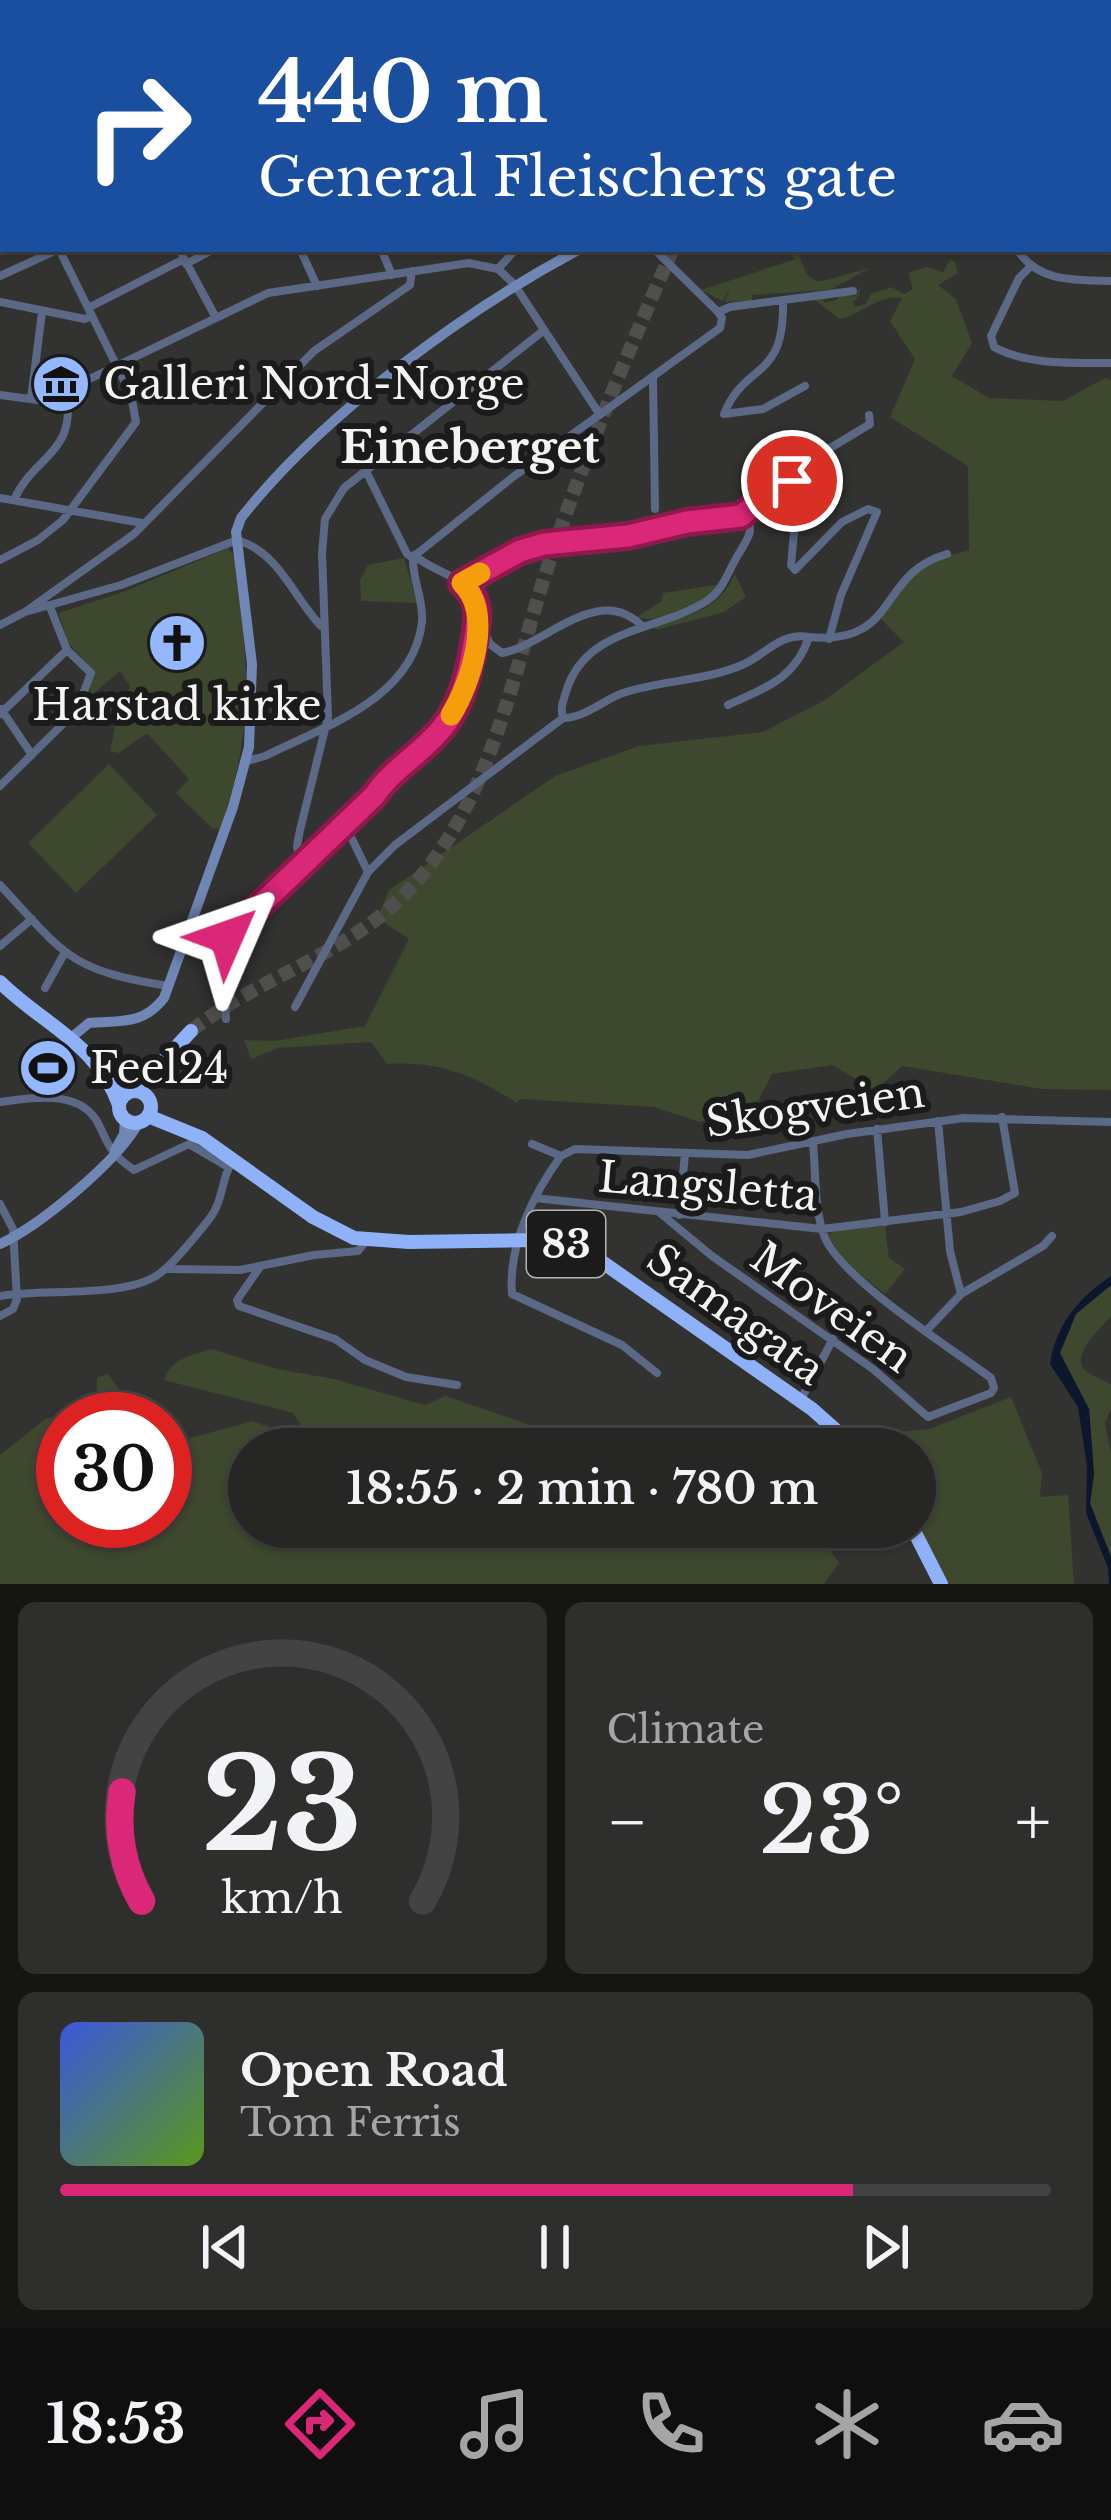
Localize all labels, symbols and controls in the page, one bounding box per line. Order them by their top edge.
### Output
text: 440 m [258,41,548,145]
icon: right [60,48,216,204]
text: General Fleischers gate [258,144,897,211]
museum icon: Galleri Nord-Norge [30,353,92,415]
place label: Galleri Nord-Norge [103,358,525,410]
district label: Eineberget [340,419,600,475]
pin [741,430,843,532]
icon: arrive [759,448,825,514]
church icon: Harstad kirke [146,612,208,674]
place label: Harstad kirke [32,679,322,731]
position arrow [164,874,290,1000]
sports icon: Feel24 [17,1037,79,1099]
place label: Feel24 [90,1042,229,1094]
street label: Skogveien [702,1066,928,1148]
street label: Langsletta [596,1151,820,1222]
road number: 83 [527,1211,605,1277]
street label: Moveien [741,1231,923,1383]
street label: Samagata [637,1232,835,1396]
speed limit sign: 30 [36,1392,192,1548]
text: 18:55 · 2 min · 780 m [346,1460,818,1516]
text: Climate [607,1705,764,1754]
text: 23 [202,1729,363,1884]
text: 23° [759,1766,904,1877]
text: − [607,1781,648,1863]
text: + [1015,1781,1051,1863]
text: km/h [221,1871,343,1925]
text: Open Road [240,2042,508,2098]
text: Tom Ferris [240,2098,461,2147]
icon: previous [192,2214,258,2280]
icon: pause [522,2214,588,2280]
icon: next [853,2214,919,2280]
icon: directions [278,2382,362,2466]
icon: music [453,2382,537,2466]
icon: phone [629,2382,713,2466]
icon: climate [805,2382,889,2466]
icon: car [981,2382,1065,2466]
text: 18:53 [46,2391,186,2458]

